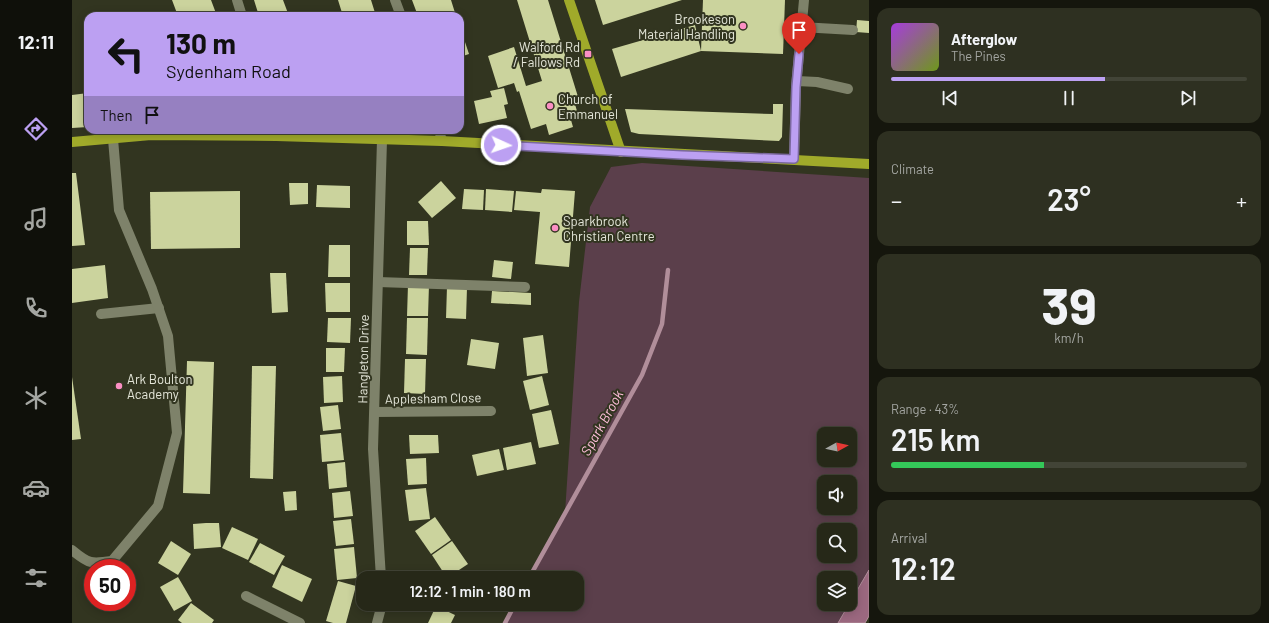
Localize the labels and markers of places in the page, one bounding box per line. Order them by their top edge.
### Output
place label: Brookeson Material Handling [638,11,735,42]
pin [782,13,816,54]
marker: Brookeson Material Handling [738,21,748,31]
place label: Walford Rd / Fallows Rd [513,39,580,70]
marker: Walford Rd / Fallows Rd [583,49,593,59]
place label: Church of Emmanuel [558,91,618,122]
marker: Church of Emmanuel [545,101,555,111]
place label: Sparkbrook Christian Centre [563,213,655,244]
marker: Sparkbrook Christian Centre [550,223,560,233]
place label: Ark Boulton Academy [127,371,193,402]
marker: Ark Boulton Academy [114,381,124,391]

